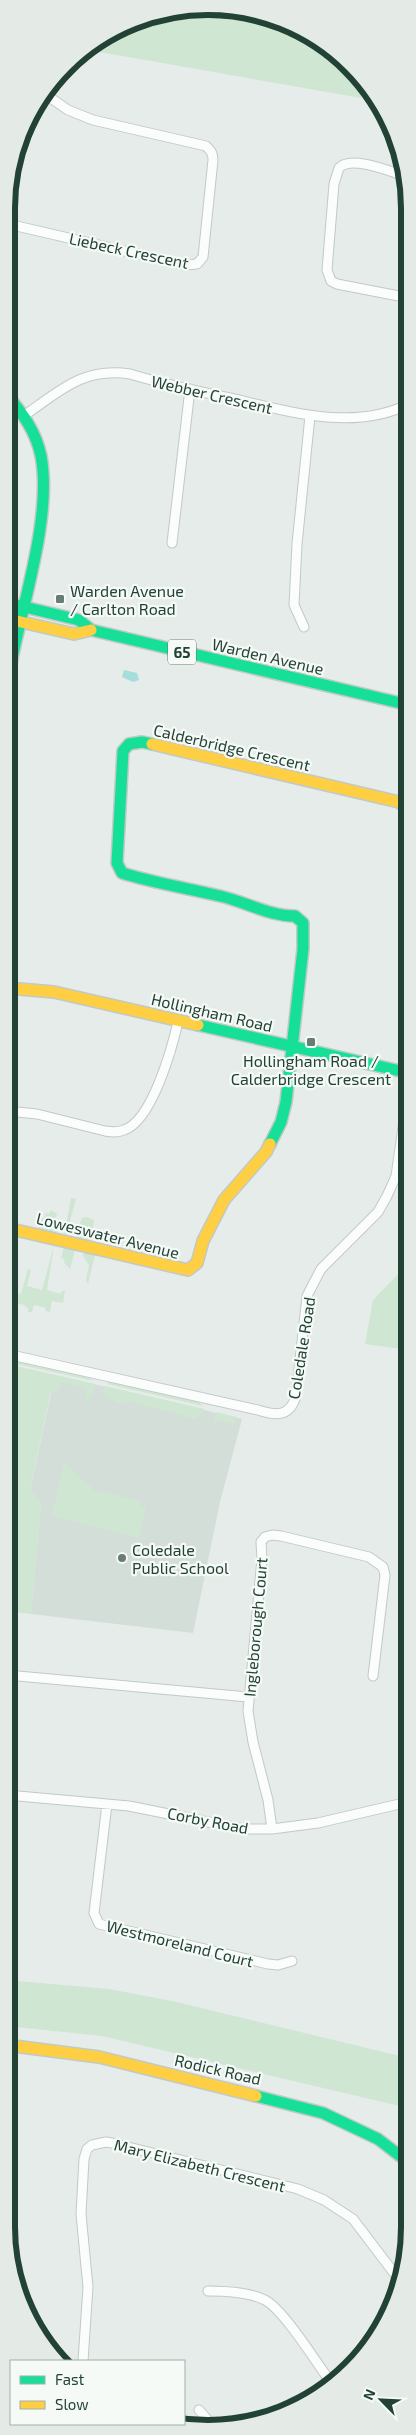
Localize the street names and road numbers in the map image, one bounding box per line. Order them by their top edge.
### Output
street label: Liebeck Crescent [68,228,190,272]
street label: Webber Crescent [150,371,274,417]
street label: Warden Avenue [210,634,326,678]
road number: 65 [168,640,196,664]
street label: Calderbridge Crescent [152,720,312,774]
street label: Hollingham Road [149,989,275,1035]
street label: Loweswater Avenue [35,1208,181,1262]
street label: Coledale Road [284,1296,318,1400]
street label: Ingleborough Court [239,1556,271,1698]
street label: Corby Road [166,1803,250,1837]
street label: Westmoreland Court [104,1916,256,1970]
street label: Rodick Road [173,2050,263,2088]
street label: Mary Elizabeth Crescent [112,2135,288,2195]

